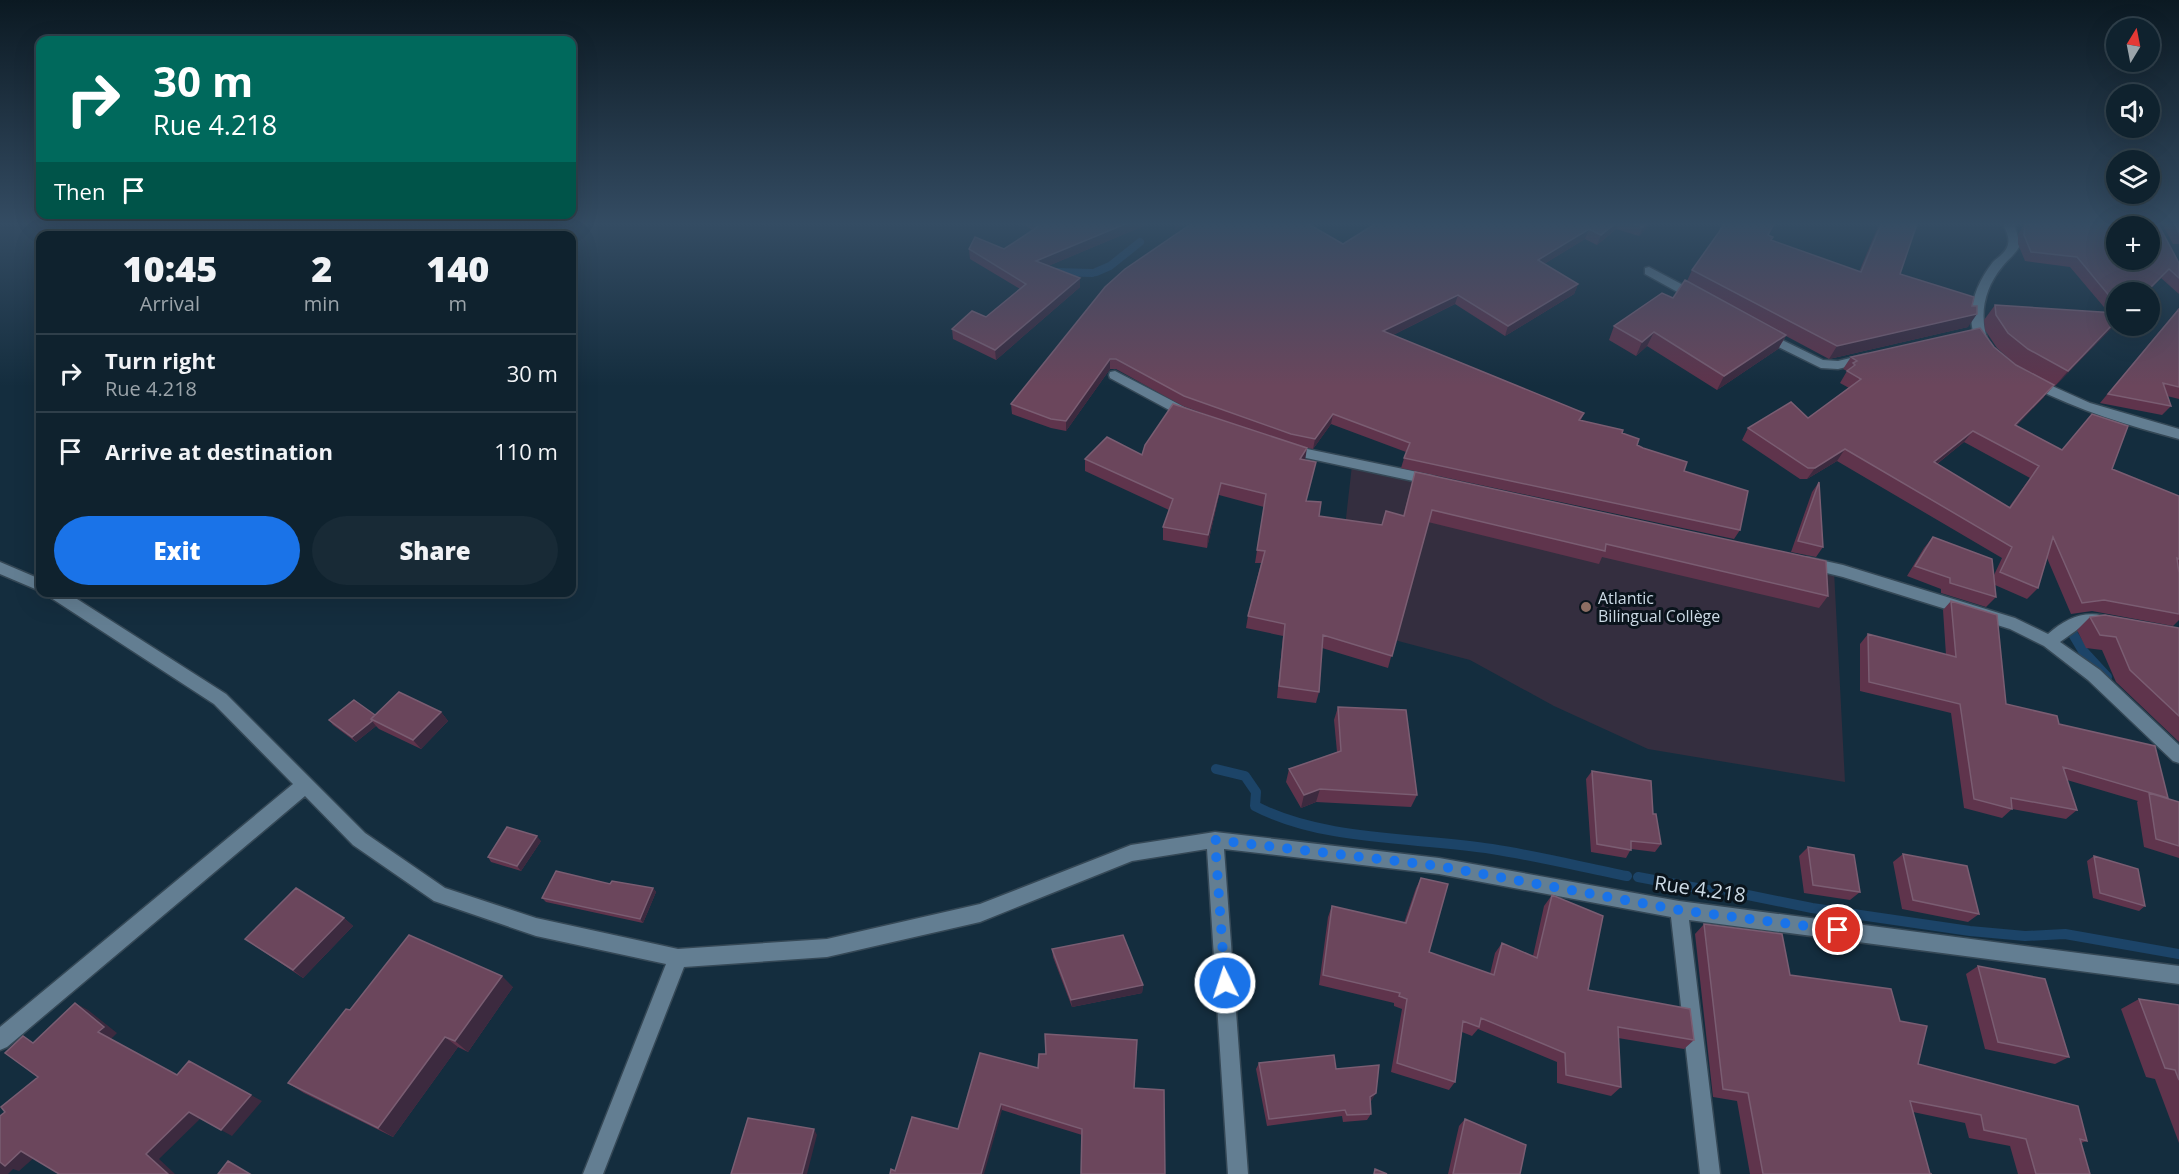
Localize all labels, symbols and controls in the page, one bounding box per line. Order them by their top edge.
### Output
north arrow [2106,18,2160,72]
map controls [2106,18,2160,336]
text: 30 m [153,52,253,109]
icon: right [54,60,132,138]
button: sound [2106,84,2160,138]
text: Rue 4.218 [153,106,277,143]
button: layers [2106,150,2160,204]
icon: arrive [117,174,150,207]
text: Then [54,176,105,206]
button: + [2106,216,2160,270]
text: 10:45 [123,244,217,293]
text: 2 [311,244,332,293]
text: 140 [426,244,489,293]
button: − [2106,282,2160,336]
text: Arrival [140,290,200,317]
text: min [304,290,340,317]
text: m [449,290,467,317]
text: Turn right [105,345,216,375]
icon: right [54,357,87,390]
text: 30 m [507,358,558,388]
text: Rue 4.218 [105,375,197,402]
icon: arrive [54,435,87,468]
text: Arrive at destination [105,436,333,466]
text: 110 m [494,436,558,466]
button: Exit [54,516,300,585]
button: Share [312,516,558,585]
place label: Atlantic Bilingual Collège [1598,587,1720,627]
marker: Atlantic Bilingual Collège [1579,600,1593,614]
street label: Rue 4.218 [1653,869,1748,908]
pin [1812,904,1863,955]
icon: arrive [1821,913,1854,946]
position arrow [1193,951,1257,1015]

